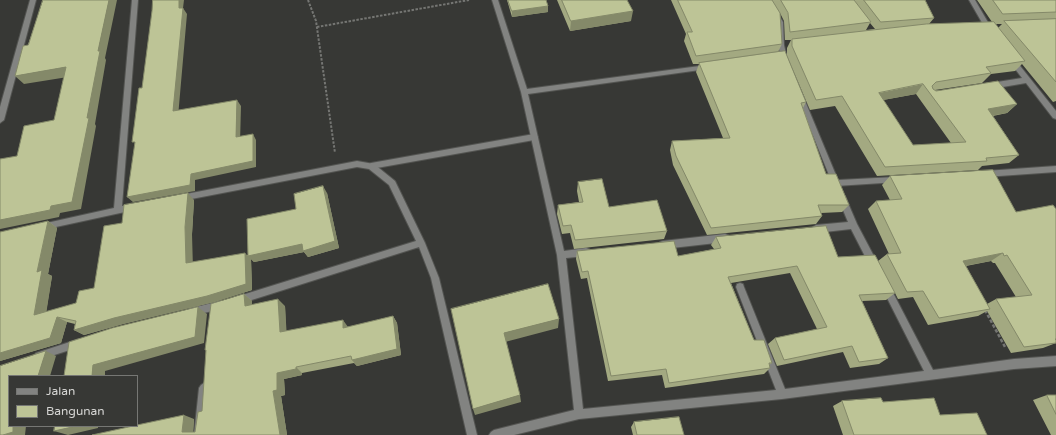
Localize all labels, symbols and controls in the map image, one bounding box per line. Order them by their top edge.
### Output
legend [8,375,138,427]
text: Jalan [46,384,75,398]
text: Bangunan [46,404,105,418]

